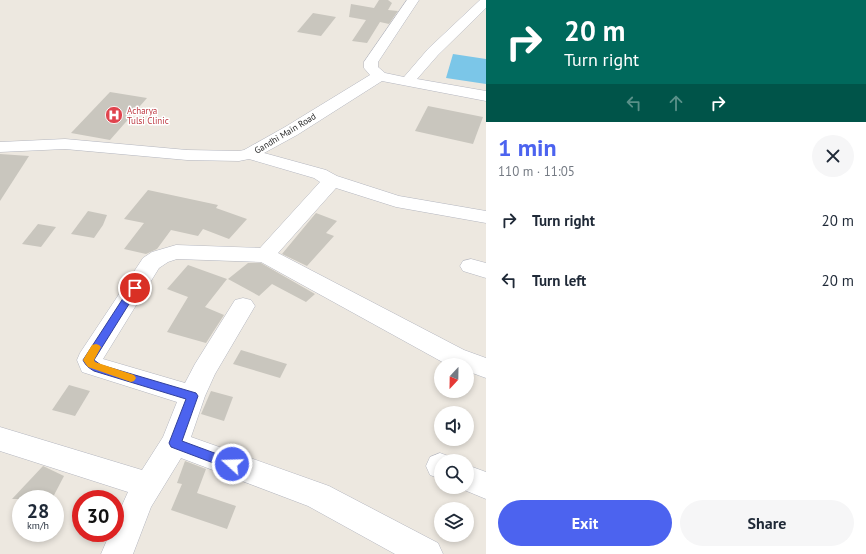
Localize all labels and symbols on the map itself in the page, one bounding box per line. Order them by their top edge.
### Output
hospital icon: Acharya Tulsi Clinic [104,105,124,125]
place label: Acharya Tulsi Clinic [127,105,169,126]
street label: Gandhi Main Road [252,110,318,156]
pin [118,271,152,305]
north arrow [434,358,474,398]
position arrow [211,443,253,485]
speed limit sign: 30 [72,490,124,542]

